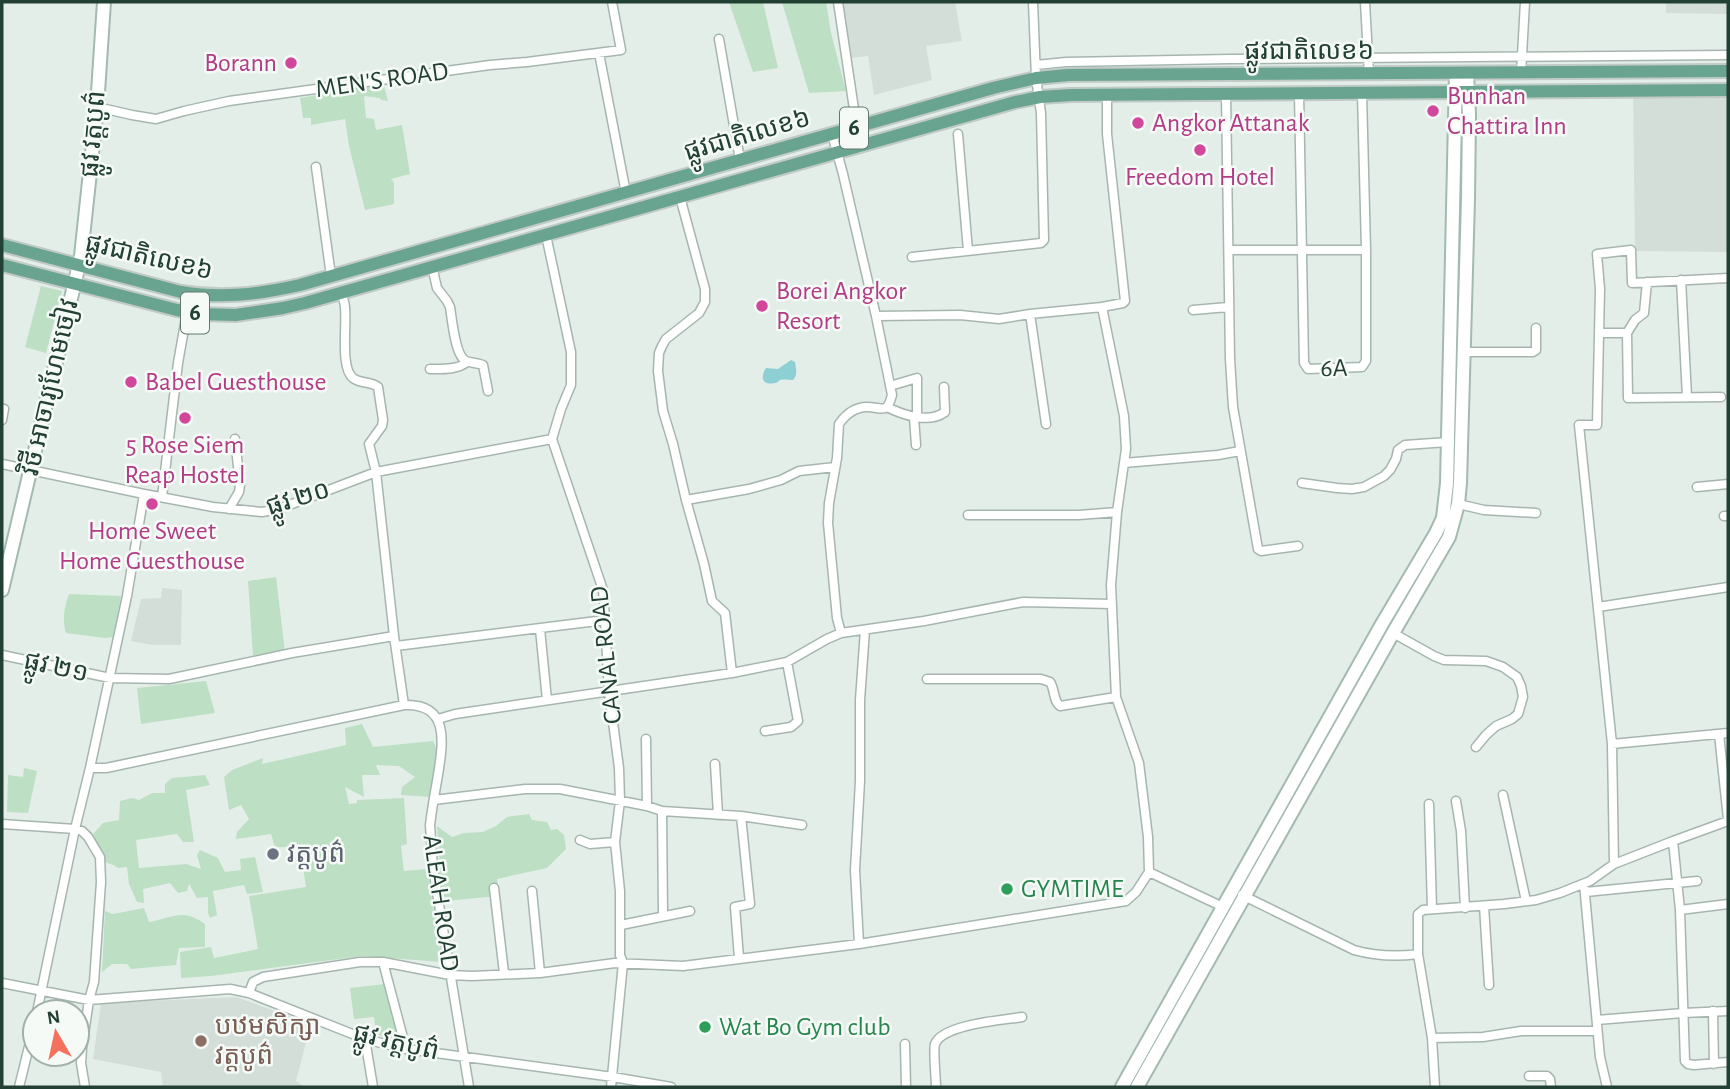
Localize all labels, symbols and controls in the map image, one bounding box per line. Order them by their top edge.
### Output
street label: ផ្លូវជាតិលេខ៦ [1244,37,1374,74]
place label: Borann [204,50,277,76]
marker: Borann [283,55,299,71]
street label: MEN'S ROAD [314,58,450,102]
place label: Bunhan Chattira Inn [1447,83,1567,139]
street label: ផ្លូវ វត្តបូព៌ [74,89,119,179]
street label: ផ្លូវជាតិលេខ៦ [681,103,816,175]
marker: Bunhan Chattira Inn [1425,103,1441,119]
road number: 6 [840,107,868,148]
place label: Angkor Attanak [1152,110,1310,136]
marker: Angkor Attanak [1130,115,1146,131]
marker: Freedom Hotel [1192,142,1208,158]
place label: Freedom Hotel [1125,164,1275,190]
street label: ផ្លូវជាតិលេខ៦ [80,228,216,294]
place label: Borei Angkor Resort [776,278,907,334]
road number: 6 [181,292,209,334]
street label: វិថី អាចារ្យហែមចៀវ [12,295,85,479]
marker: Borei Angkor Resort [754,298,770,314]
street label: 6A [1320,355,1348,381]
place label: Babel Guesthouse [145,369,326,395]
marker: Babel Guesthouse [123,374,139,390]
marker: 5 Rose Siem Reap Hostel [177,410,193,426]
place label: 5 Rose Siem Reap Hostel [124,432,246,488]
street label: ផ្លូវ ២០ [263,476,336,529]
marker: Home Sweet Home Guesthouse [144,496,160,512]
place label: Home Sweet Home Guesthouse [59,518,245,574]
street label: CANAL ROAD [586,585,626,725]
street label: ផ្លូវ ២១ [19,647,91,696]
street label: ALEAH ROAD [419,833,463,973]
place label: វត្តបូព៌ [287,839,345,870]
marker: វត្តបូព៌ [265,846,281,862]
place label: GYMTIME [1021,876,1124,902]
marker: GYMTIME [999,881,1015,897]
north arrow [21,998,91,1068]
text: N [46,1007,62,1028]
place label: បឋមសិក្សា វត្តបូព៌ [215,1012,320,1072]
place label: Wat Bo Gym club [719,1014,891,1040]
street label: ផ្លូវ វត្តបូព៌ [348,1017,442,1074]
marker: Wat Bo Gym club [697,1019,713,1035]
marker: បឋមសិក្សា វត្តបូព៌ [193,1033,209,1049]

